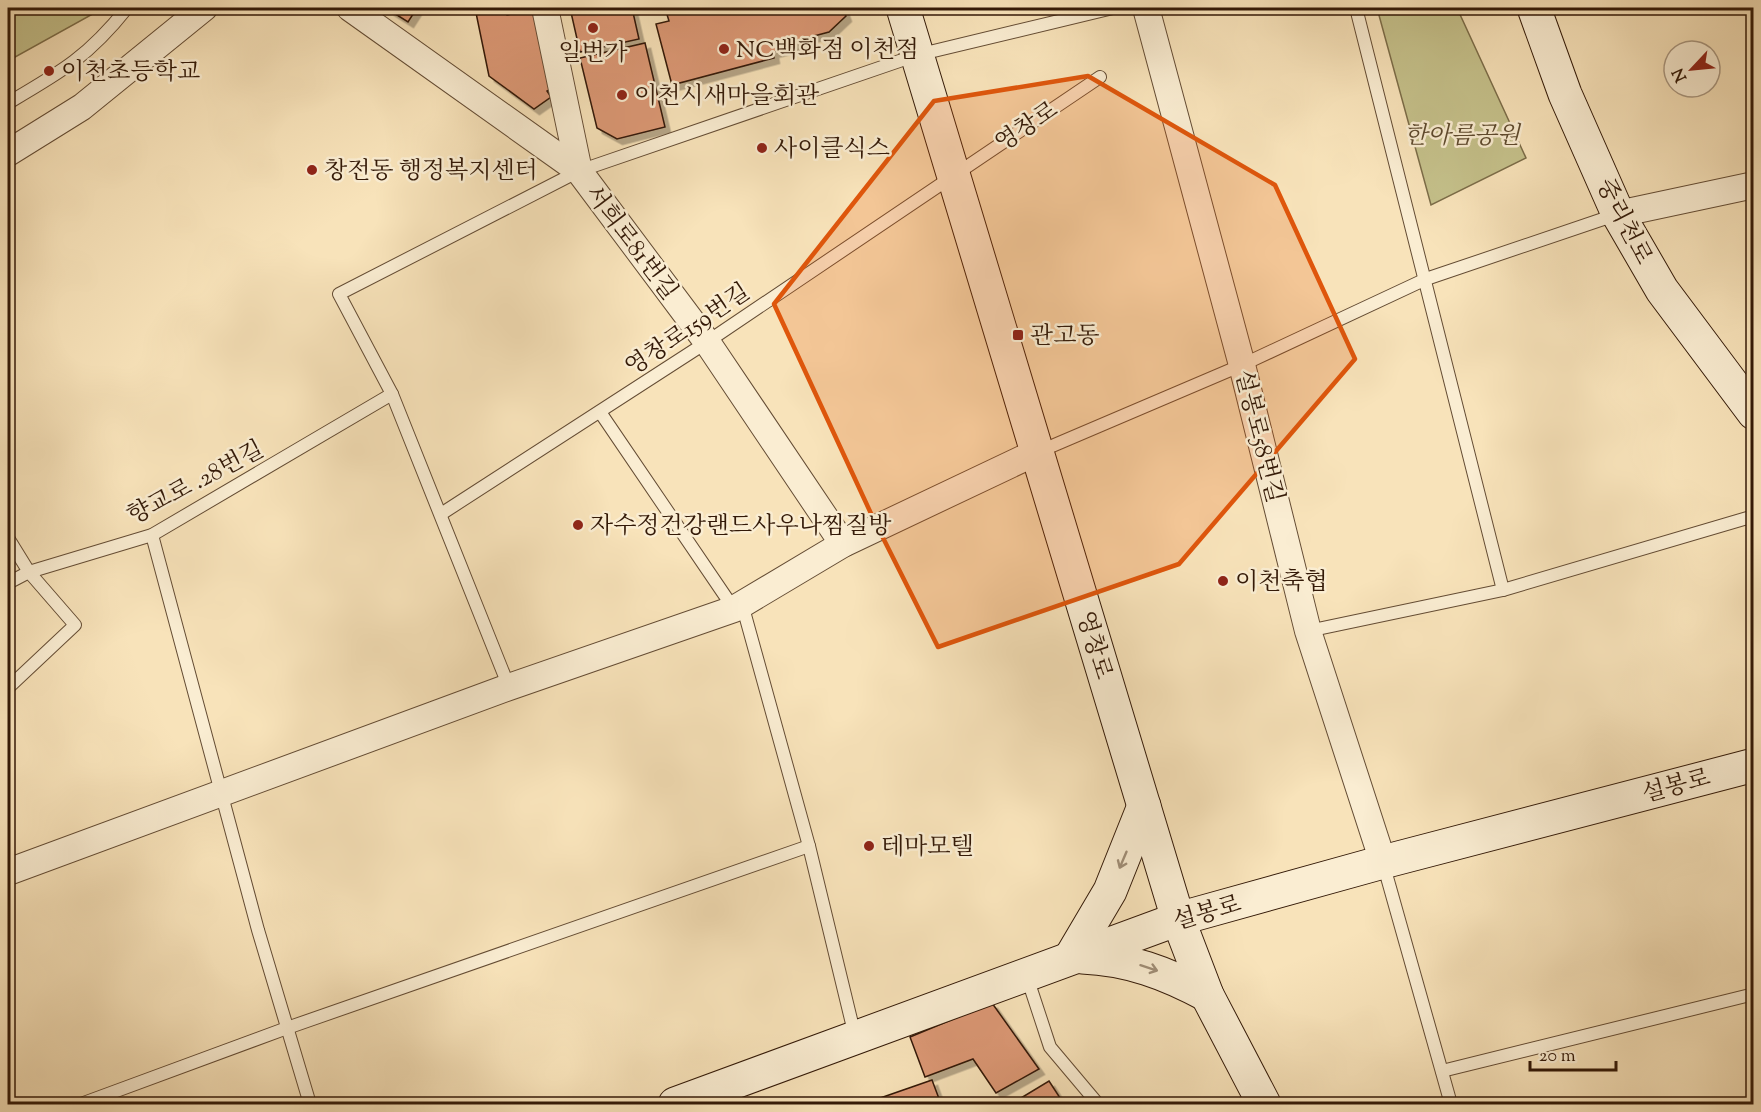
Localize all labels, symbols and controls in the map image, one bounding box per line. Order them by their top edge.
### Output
marker: 일번가 [586,21,600,35]
place label: NC백화점 이천점 [736,34,919,68]
place label: 일번가 [558,37,628,71]
north arrow [1662,39,1722,99]
marker: NC백화점 이천점 [717,42,731,56]
place label: 이천초등학교 [61,56,200,90]
text: N [1668,63,1694,85]
marker: 이천초등학교 [42,64,56,78]
place label: 이천시새마을회관 [634,80,819,114]
marker: 이천시새마을회관 [615,88,629,102]
street label: 영창로 [989,94,1065,161]
park label: 한아름공원 [1404,120,1522,154]
place label: 사이클식스 [774,133,890,167]
marker: 사이클식스 [755,141,769,155]
place label: 창전동 행정복지센터 [324,155,538,189]
marker: 창전동 행정복지센터 [305,163,319,177]
street label: 중리천로 [1587,173,1659,271]
street label: 서희로81번길 [576,179,685,308]
street label: 영창로159번길 [619,276,757,385]
place label: 관고동 [1030,320,1100,354]
marker: 관고동 [1011,328,1025,342]
street label: 설봉로58번길 [1225,366,1291,507]
street label: 향교로 .28번길 [122,433,270,534]
place label: 자수정건강랜드사우나찜질방 [590,510,892,544]
marker: 자수정건강랜드사우나찜질방 [571,518,585,532]
place label: 이천축협 [1235,566,1328,600]
marker: 이천축협 [1216,574,1230,588]
street label: 영창로 [1067,607,1120,684]
street label: 설봉로 [1639,762,1715,812]
place label: 테마모텔 [881,831,974,865]
marker: 테마모텔 [862,839,876,853]
one-way arrow [1117,851,1128,869]
street label: 설봉로 [1169,888,1246,940]
one-way arrow [1139,963,1158,974]
scale bar [1530,1034,1616,1072]
text: 20 m [1539,1044,1576,1070]

